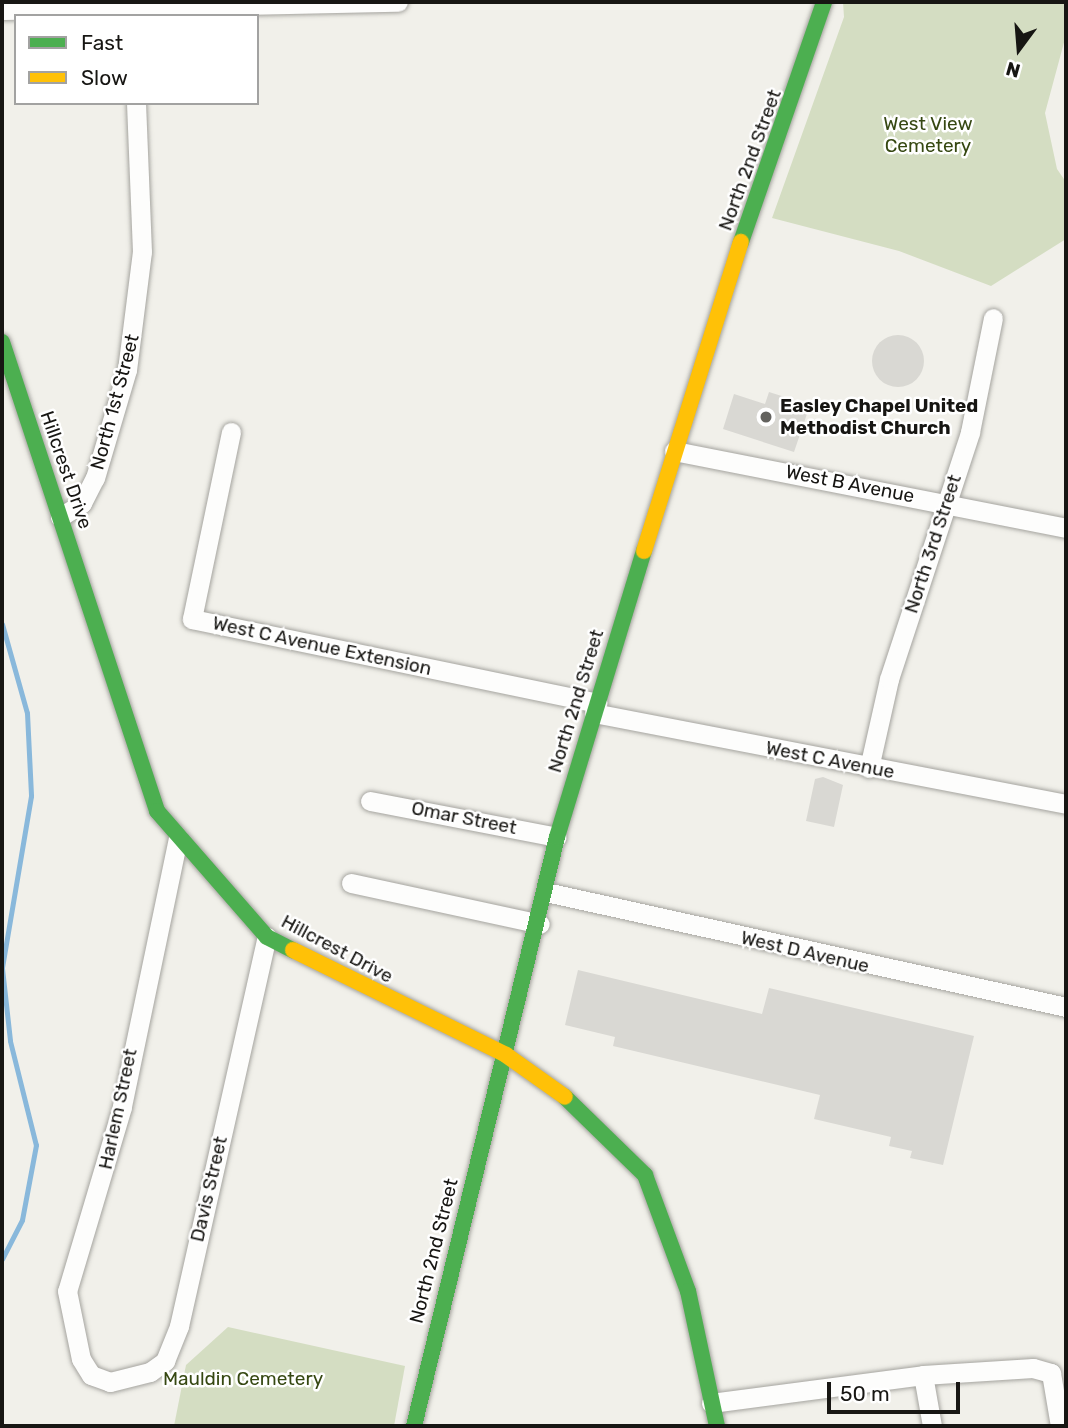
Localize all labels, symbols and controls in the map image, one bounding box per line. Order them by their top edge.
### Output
legend [14,14,259,105]
north arrow [984,14,1054,84]
text: Fast [81,30,123,55]
text: N [1003,57,1023,83]
text: Slow [81,65,128,90]
street label: North 2nd Street [714,86,786,234]
park label: West View Cemetery [883,113,973,157]
street label: North 1st Street [86,332,144,472]
place label: Easley Chapel United Methodist Church [780,395,979,439]
street label: Hillcrest Drive [35,408,97,532]
marker: Easley Chapel United Methodist Church [758,409,774,425]
street label: West B Avenue [783,460,917,508]
street label: North 3rd Street [900,472,966,616]
street label: West C Avenue Extension [210,612,434,680]
street label: North 2nd Street [543,627,609,775]
street label: West C Avenue [763,736,897,784]
street label: Omar Street [409,797,519,839]
street label: Hillcrest Drive [277,910,397,988]
street label: West D Avenue [738,926,872,978]
street label: Harlem Street [94,1046,142,1172]
street label: Davis Street [186,1134,232,1244]
street label: North 2nd Street [405,1176,463,1326]
park label: Mauldin Cemetery [163,1368,323,1390]
scale bar [830,1368,963,1412]
text: 50 m [840,1381,890,1406]

